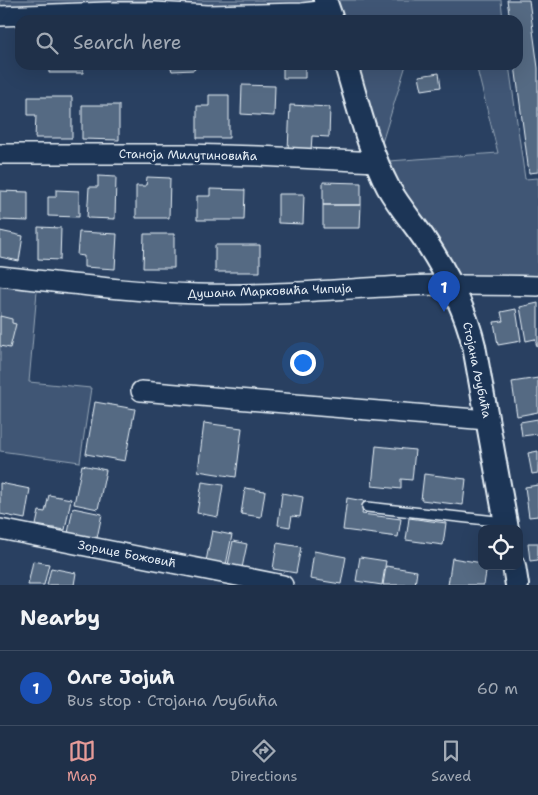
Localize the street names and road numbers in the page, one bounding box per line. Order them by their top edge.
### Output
street label: Станоја Милутиновића [119,146,258,164]
street label: Душана Марковића Чипија [187,280,353,302]
street label: Стојана Љубића [459,320,495,420]
street label: Зорице Божовић [76,537,178,571]

